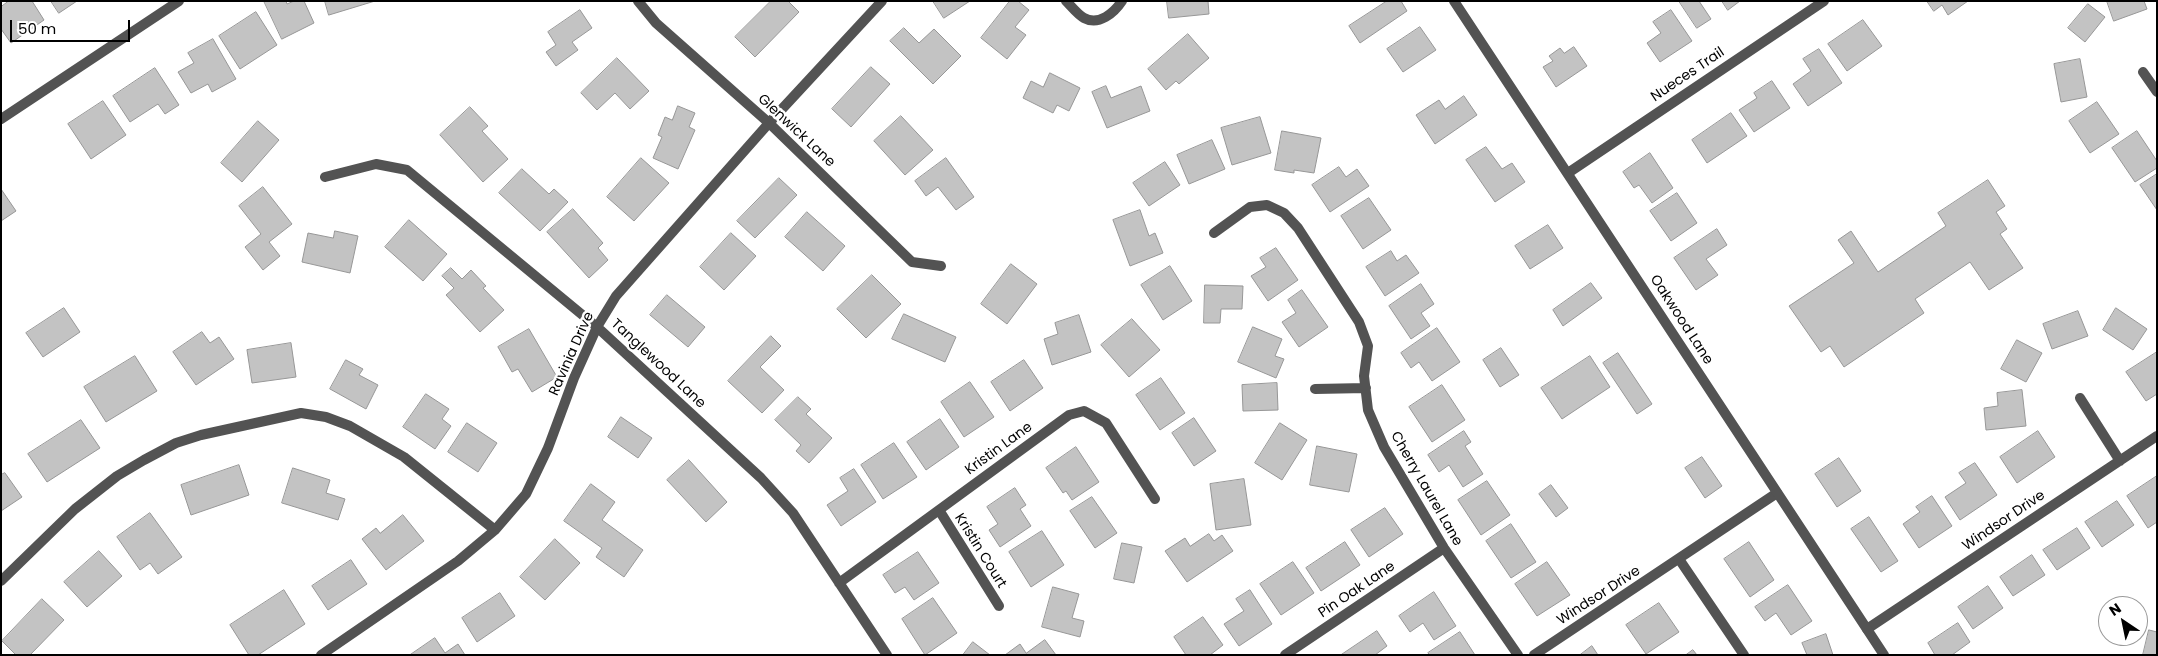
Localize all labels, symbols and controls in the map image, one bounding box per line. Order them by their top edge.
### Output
scale bar [12,10,132,42]
text: 50 m [18,18,56,39]
street label: Nueces Trail [1648,44,1728,106]
street label: Glenwick Lane [754,91,838,171]
street label: Oakwood Lane [1646,272,1716,368]
street label: Ravinia Drive [546,309,598,399]
street label: Tanglewood Lane [607,316,709,412]
street label: Kristin Lane [962,419,1036,479]
street label: Cherry Laurel Lane [1386,429,1466,549]
street label: Windsor Drive [1960,487,2048,555]
street label: Kristin Court [950,511,1010,591]
street label: Pin Oak Lane [1315,558,1399,622]
street label: Windsor Drive [1554,563,1644,629]
north arrow [2098,596,2148,646]
text: N [2105,598,2125,621]

